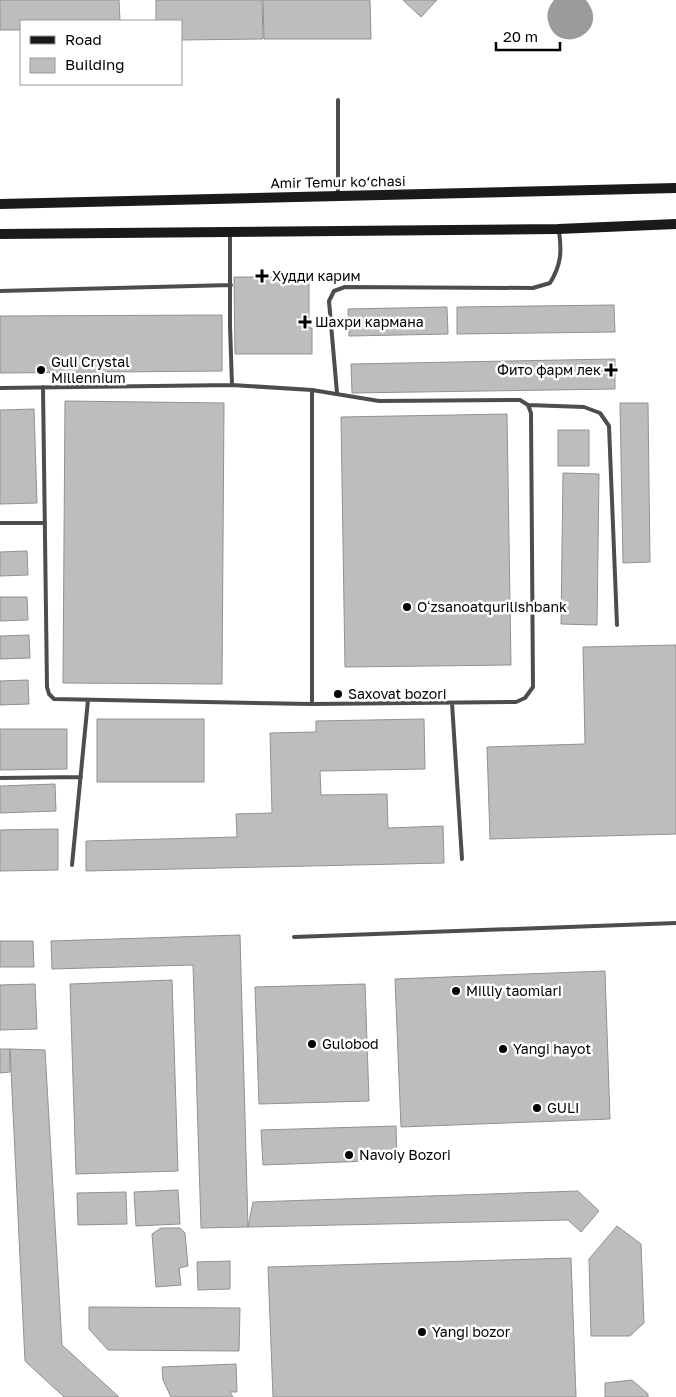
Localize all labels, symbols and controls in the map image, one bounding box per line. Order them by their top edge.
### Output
legend [20,20,182,85]
scale bar [496,20,560,52]
text: 20 m [503,27,538,45]
text: Road [65,30,102,48]
text: Building [65,55,125,73]
street label: Amir Temur ko‘chasi [270,172,406,191]
place label: Худди карим [272,267,361,284]
marker: Худди карим [256,270,268,282]
place label: Шахри кармана [315,313,424,330]
marker: Шахри кармана [299,316,311,328]
place label: Guli Crystal Millennium [51,353,130,386]
place label: Фито фарм лек [497,361,601,378]
marker: Guli Crystal Millennium [35,364,47,376]
marker: Фито фарм лек [605,364,617,376]
place label: Oʻzsanoatqurilishbank [417,598,567,615]
marker: Oʻzsanoatqurilishbank [401,601,413,613]
place label: Saxovat bozori [348,685,446,702]
marker: Saxovat bozori [332,688,344,700]
place label: Milliy taomlari [466,982,562,999]
marker: Milliy taomlari [450,985,462,997]
place label: Gulobod [322,1035,379,1052]
marker: Gulobod [306,1038,318,1050]
place label: Yangi hayot [513,1040,591,1057]
marker: Yangi hayot [497,1043,509,1055]
place label: GULI [547,1099,579,1116]
marker: GULI [531,1102,543,1114]
place label: Navoiy Bozori [359,1146,451,1163]
marker: Navoiy Bozori [343,1149,355,1161]
place label: Yangi bozor [432,1323,511,1340]
marker: Yangi bozor [416,1326,428,1338]

